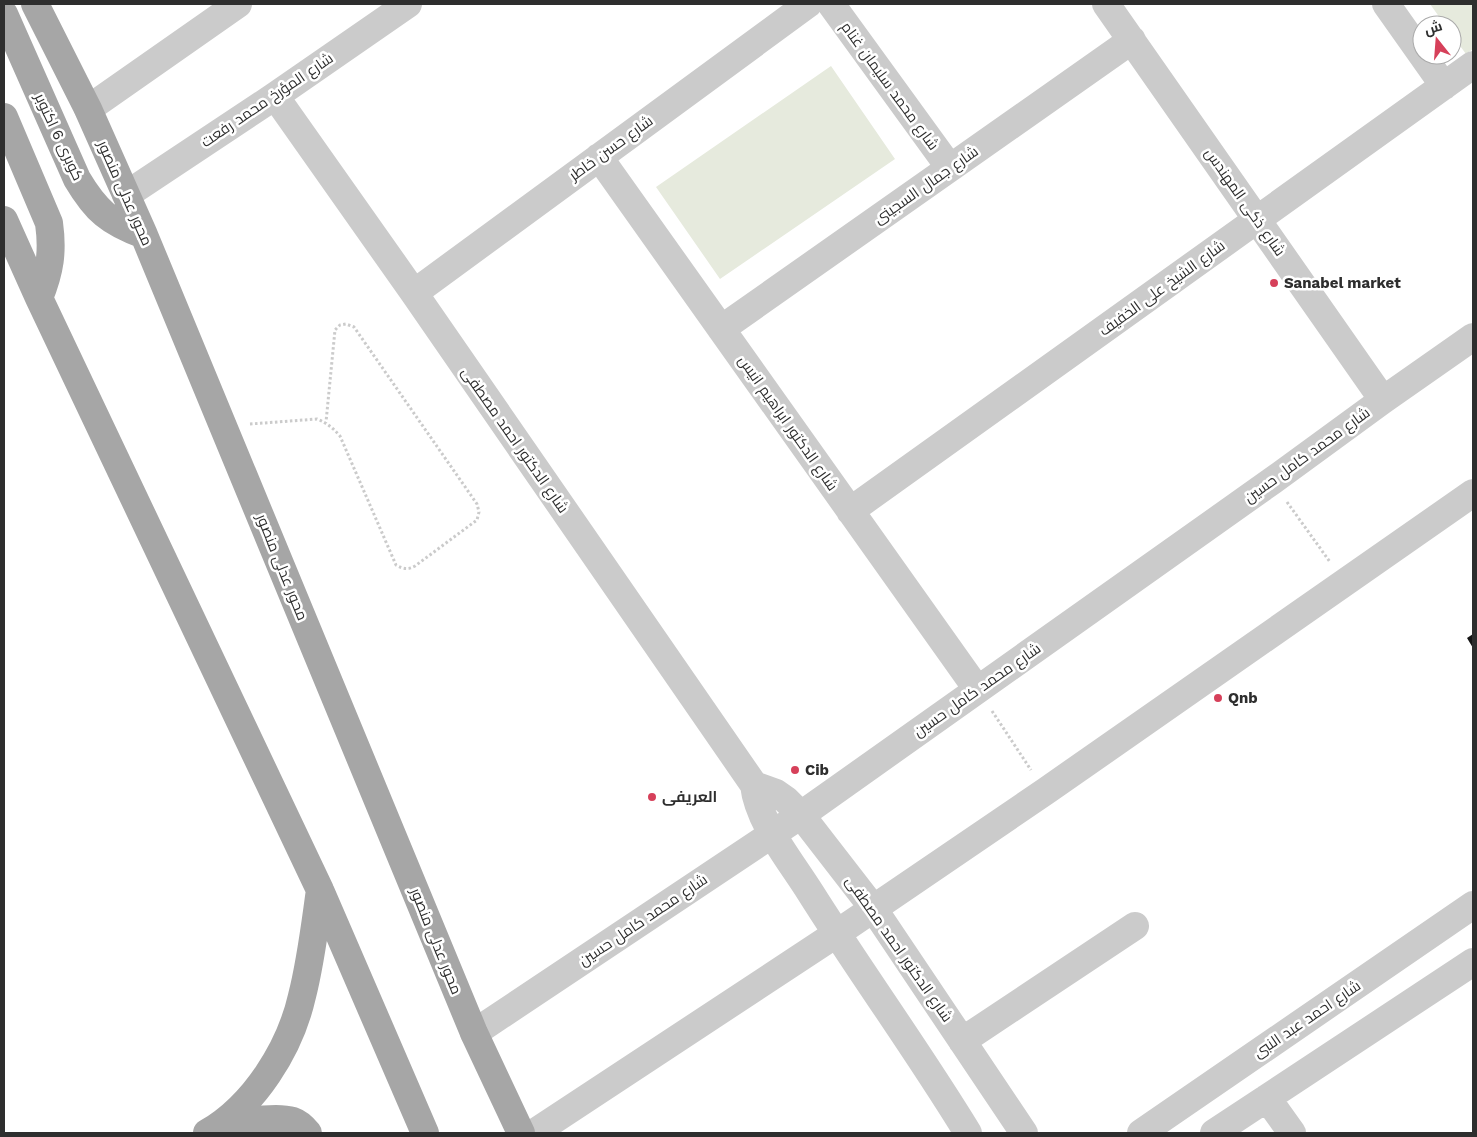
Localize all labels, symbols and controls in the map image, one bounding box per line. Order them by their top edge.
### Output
north arrow [1412,15,1462,65]
text: ش [1422,17,1444,39]
street label: شارع محمد سليمان غنام [836,18,943,155]
street label: شارع المؤرخ محمد رفعت [197,49,338,153]
street label: كوبرى 6 اكتوبر [30,90,87,184]
street label: شارع حسن خاطر [565,112,658,187]
street label: محور عدلى منصور [92,137,156,249]
street label: شارع جمال السجينى [870,142,983,229]
street label: شارع ذكى المهندس [1199,144,1289,261]
street label: شارع الشيخ على الخفيف [1096,236,1230,341]
place label: Sanabel market [1284,274,1401,292]
marker: Sanabel market [1268,277,1280,289]
street label: شارع الدكتور ابراهيم انيس [733,352,842,495]
street label: شارع الدكتور احمد مصطفى [456,364,572,518]
street label: شارع محمد كامل حسين [1241,403,1375,508]
street label: محور عدلى منصور [251,510,312,623]
street label: شارع محمد كامل حسين [910,639,1045,742]
place label: Qnb [1228,689,1258,707]
marker: Qnb [1212,692,1224,704]
place label: Cib [805,761,829,779]
marker: Cib [789,764,801,776]
place label: العريفى [662,788,717,806]
marker: العريفى [646,791,658,803]
street label: شارع محمد كامل حسين [575,870,712,971]
street label: شارع الدكتور احمد مصطفى [840,873,956,1027]
street label: محور عدلى منصور [405,884,466,997]
street label: شارع احمد عبد النبى [1250,976,1365,1063]

